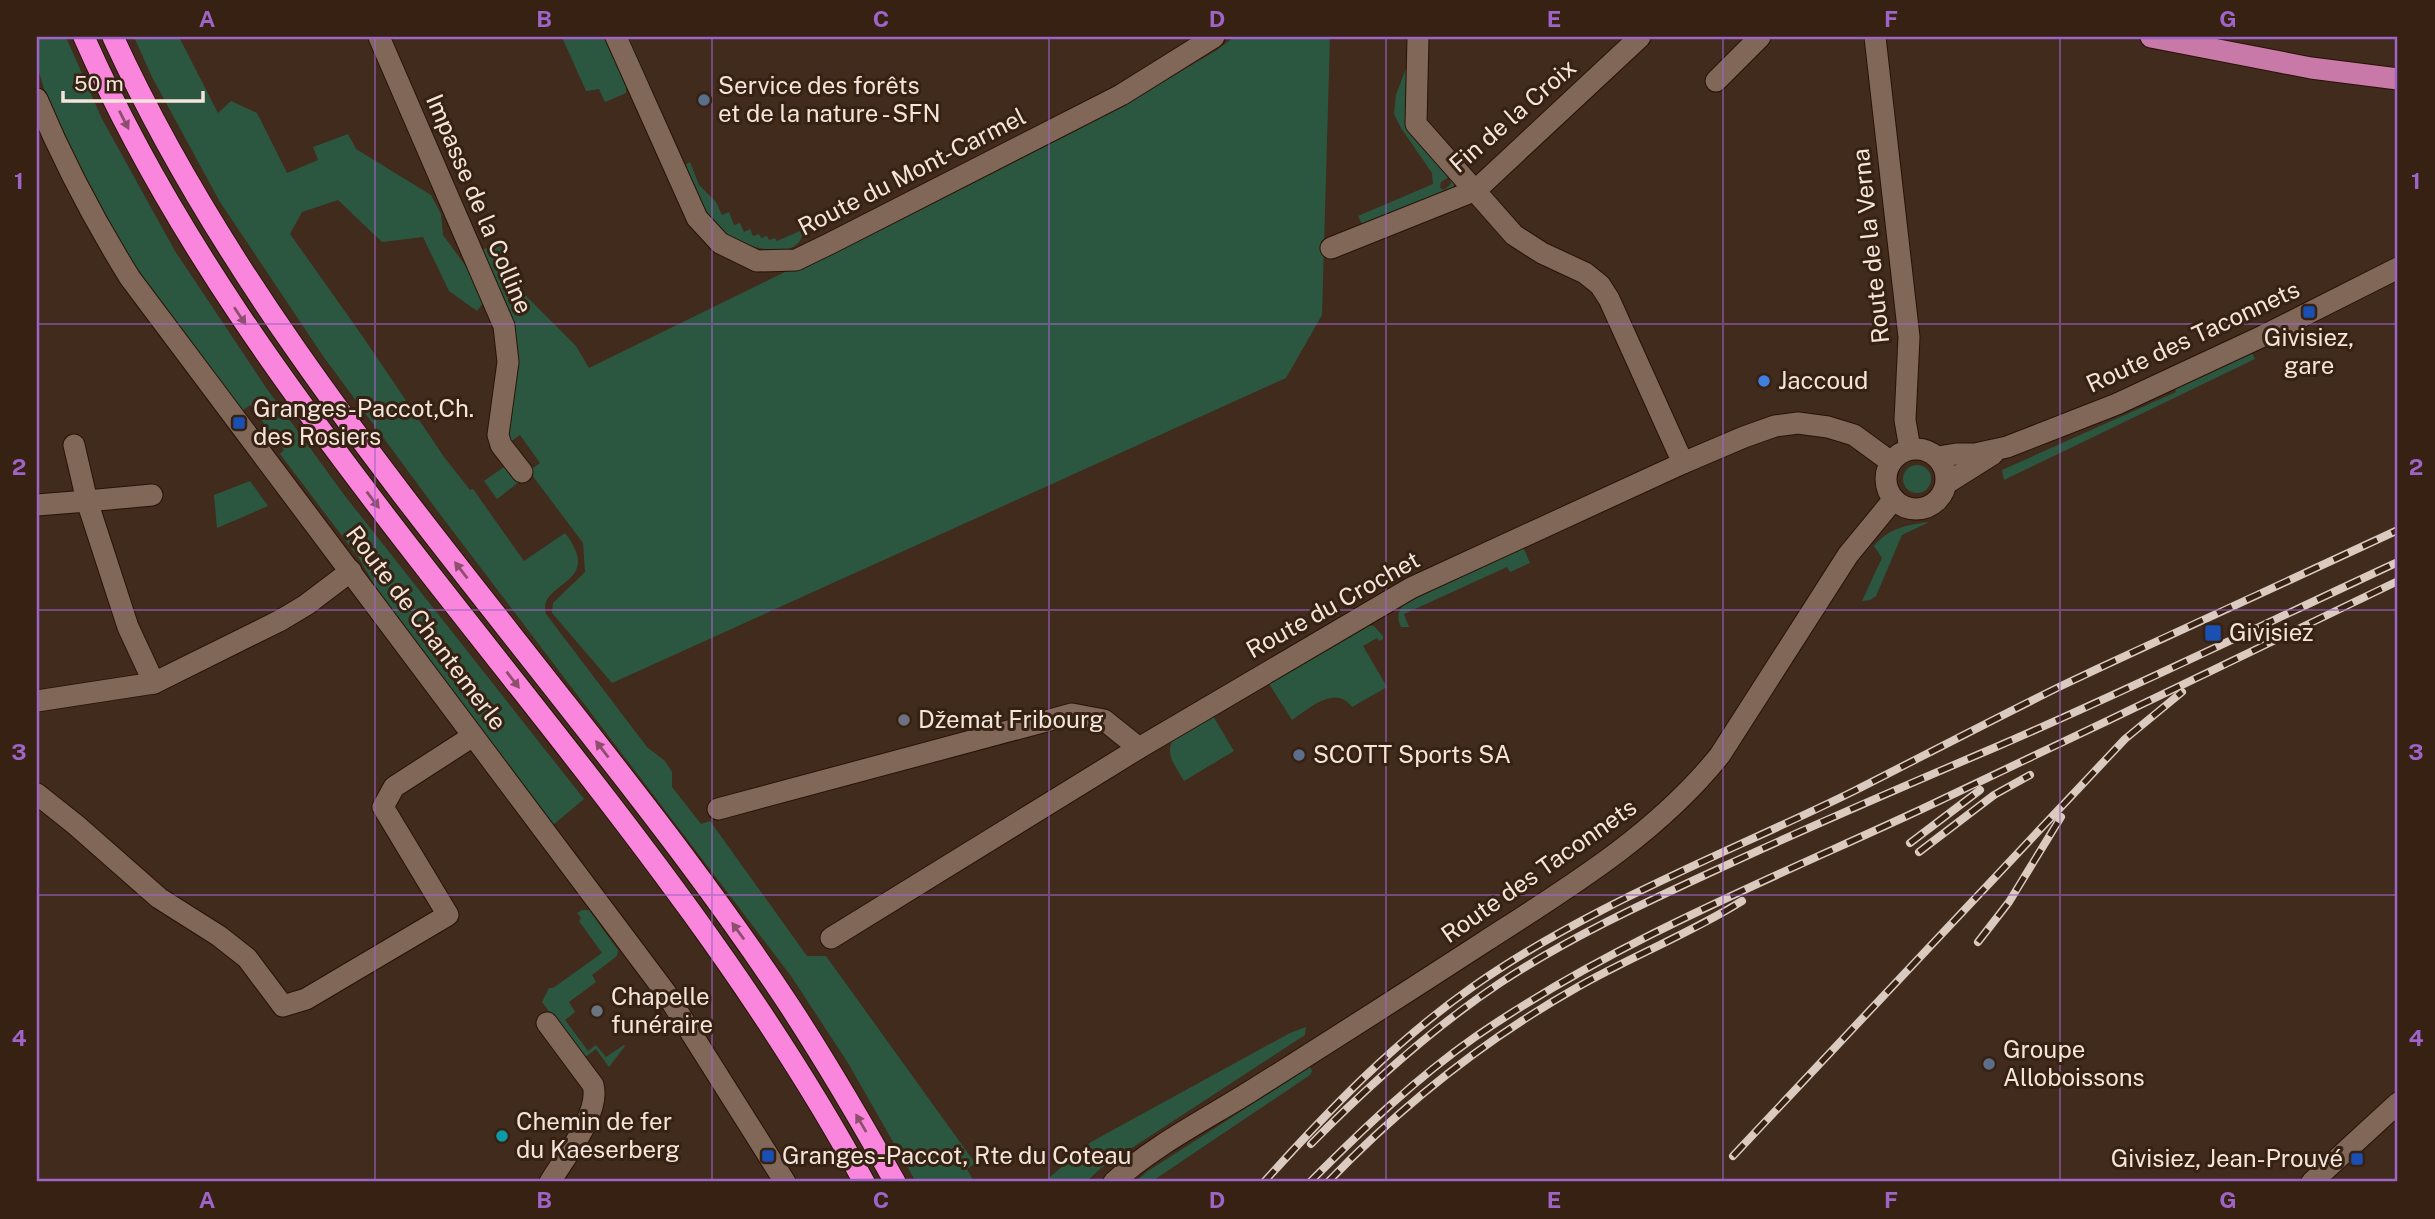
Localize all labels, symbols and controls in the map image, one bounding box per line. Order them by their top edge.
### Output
text: A [199,5,216,32]
text: B [536,5,552,32]
text: C [873,5,889,32]
text: D [1209,5,1225,32]
text: E [1547,5,1561,32]
text: F [1884,5,1898,32]
text: G [2219,5,2237,32]
street label: Fin de la Croix [1443,53,1581,178]
scale bar [63,60,203,104]
text: 50 m [74,71,124,96]
place label: Service des forêts et de la nature - SFN [718,71,941,127]
street label: Impasse de la Colline [421,90,539,317]
marker: Service des forêts et de la nature - SFN [696,92,712,108]
street label: Route du Mont-Carmel [793,101,1030,241]
one-way arrow [119,110,130,130]
street label: Route de la Verna [1846,147,1894,345]
text: 1 [14,167,24,194]
text: 1 [2411,167,2421,194]
street label: Route des Taconnets [2082,274,2304,398]
marker: Givisiez, gare [2301,304,2317,320]
one-way arrow [234,306,247,325]
place label: Givisiez, gare [2264,323,2354,379]
place label: Jaccoud [1778,366,1868,394]
marker: Jaccoud [1756,373,1772,389]
place label: Granges-Paccot,Ch. des Rosiers [253,394,474,450]
marker: Granges-Paccot,Ch. des Rosiers [231,415,247,431]
text: 2 [12,453,26,480]
text: 2 [2409,453,2423,480]
one-way arrow [366,491,380,510]
street label: Route de Chantemerle [341,520,513,735]
street label: Route du Crochet [1241,545,1424,663]
one-way arrow [454,562,469,580]
place label: Givisiez [2229,618,2314,646]
marker: Givisiez [2203,623,2223,643]
one-way arrow [506,670,521,688]
place label: Džemat Fribourg [918,705,1104,733]
marker: Džemat Fribourg [896,712,912,728]
text: 3 [11,738,27,765]
text: 3 [2408,738,2424,765]
place label: SCOTT Sports SA [1313,740,1511,768]
one-way arrow [594,741,609,759]
marker: SCOTT Sports SA [1291,747,1307,763]
street label: Route des Taconnets [1435,792,1641,948]
one-way arrow [731,922,745,940]
place label: Chapelle funéraire [611,982,713,1038]
marker: Chapelle funéraire [589,1003,605,1019]
text: 4 [11,1024,27,1051]
text: 4 [2408,1024,2424,1051]
place label: Groupe Alloboissons [2003,1035,2145,1091]
marker: Groupe Alloboissons [1981,1056,1997,1072]
place label: Chemin de fer du Kaeserberg [516,1107,680,1163]
one-way arrow [855,1113,867,1132]
marker: Chemin de fer du Kaeserberg [494,1128,510,1144]
place label: Granges-Paccot, Rte du Coteau [782,1141,1131,1169]
place label: Givisiez, Jean-Prouvé [2111,1144,2343,1172]
marker: Granges-Paccot, Rte du Coteau [760,1148,776,1164]
marker: Givisiez, Jean-Prouvé [2349,1151,2365,1167]
text: A [199,1186,216,1213]
text: B [536,1186,552,1213]
text: C [873,1186,889,1213]
text: D [1209,1186,1225,1213]
text: E [1547,1186,1561,1213]
text: F [1884,1186,1898,1213]
text: G [2219,1186,2237,1213]

